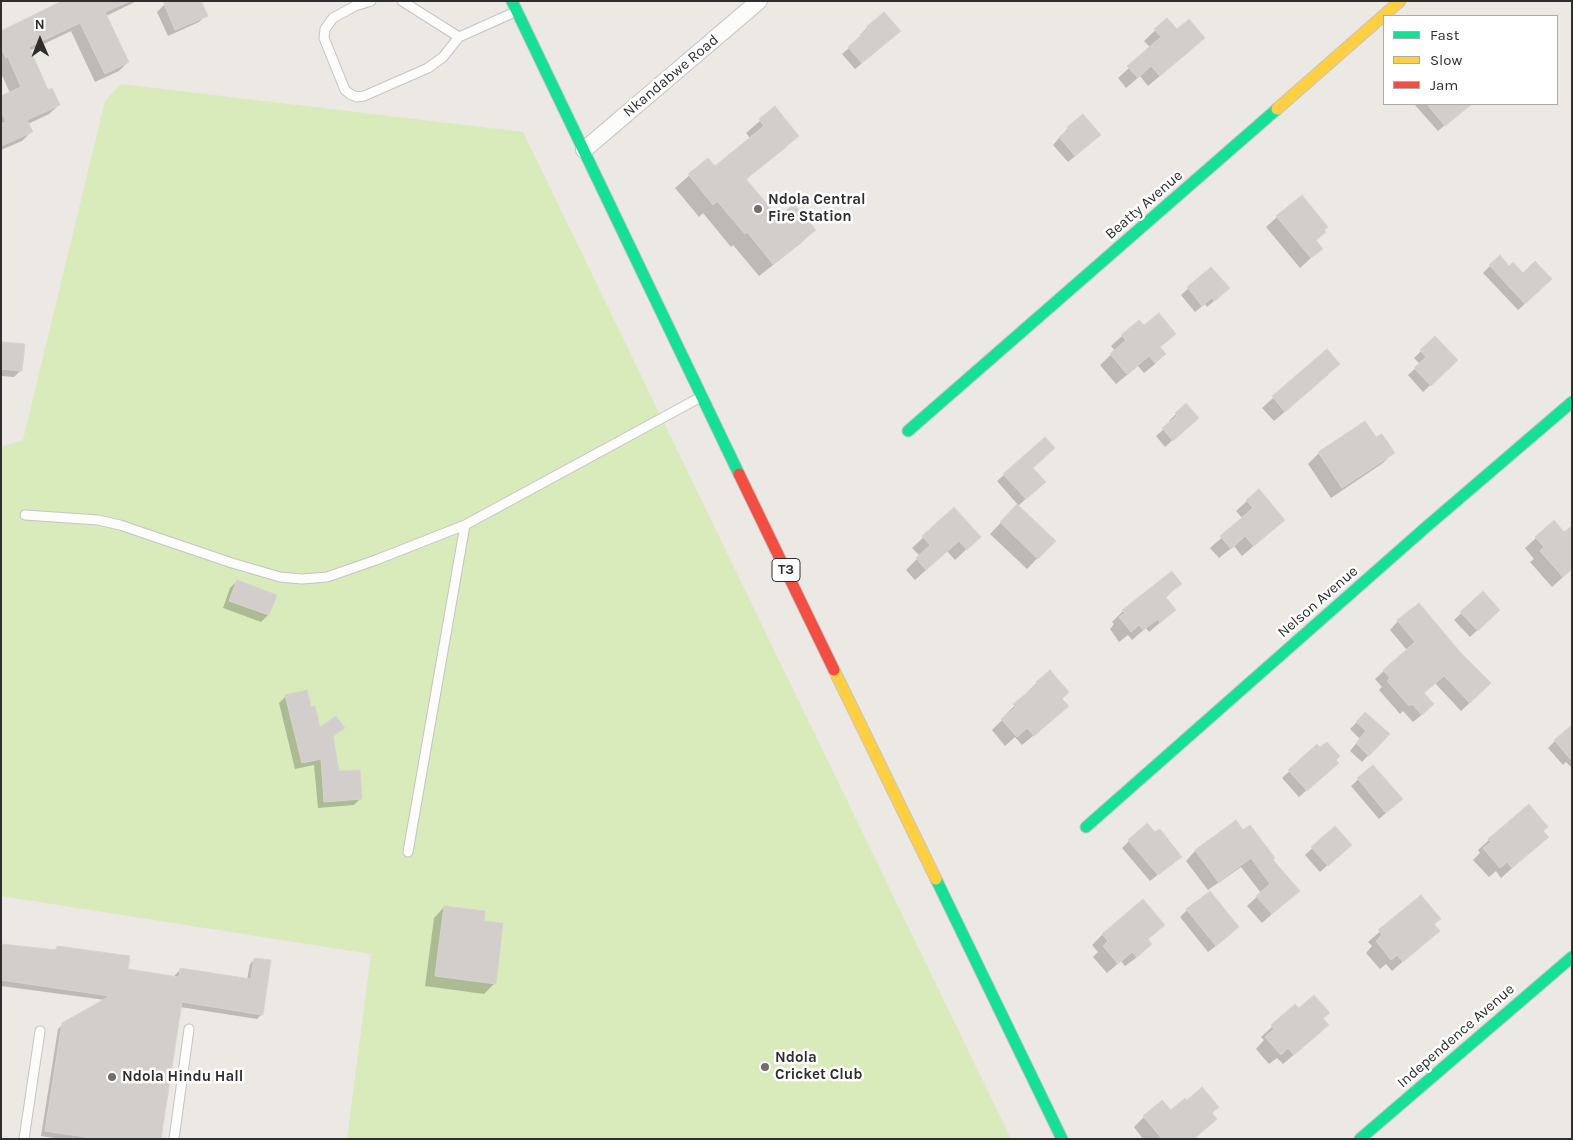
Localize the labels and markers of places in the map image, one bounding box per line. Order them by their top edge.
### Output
place label: Ndola Central Fire Station [768,191,866,226]
marker: Ndola Central Fire Station [752,203,764,215]
place label: Ndola Cricket Club [775,1049,862,1084]
marker: Ndola Cricket Club [759,1061,771,1073]
place label: Ndola Hindu Hall [122,1068,243,1086]
marker: Ndola Hindu Hall [106,1071,118,1083]

